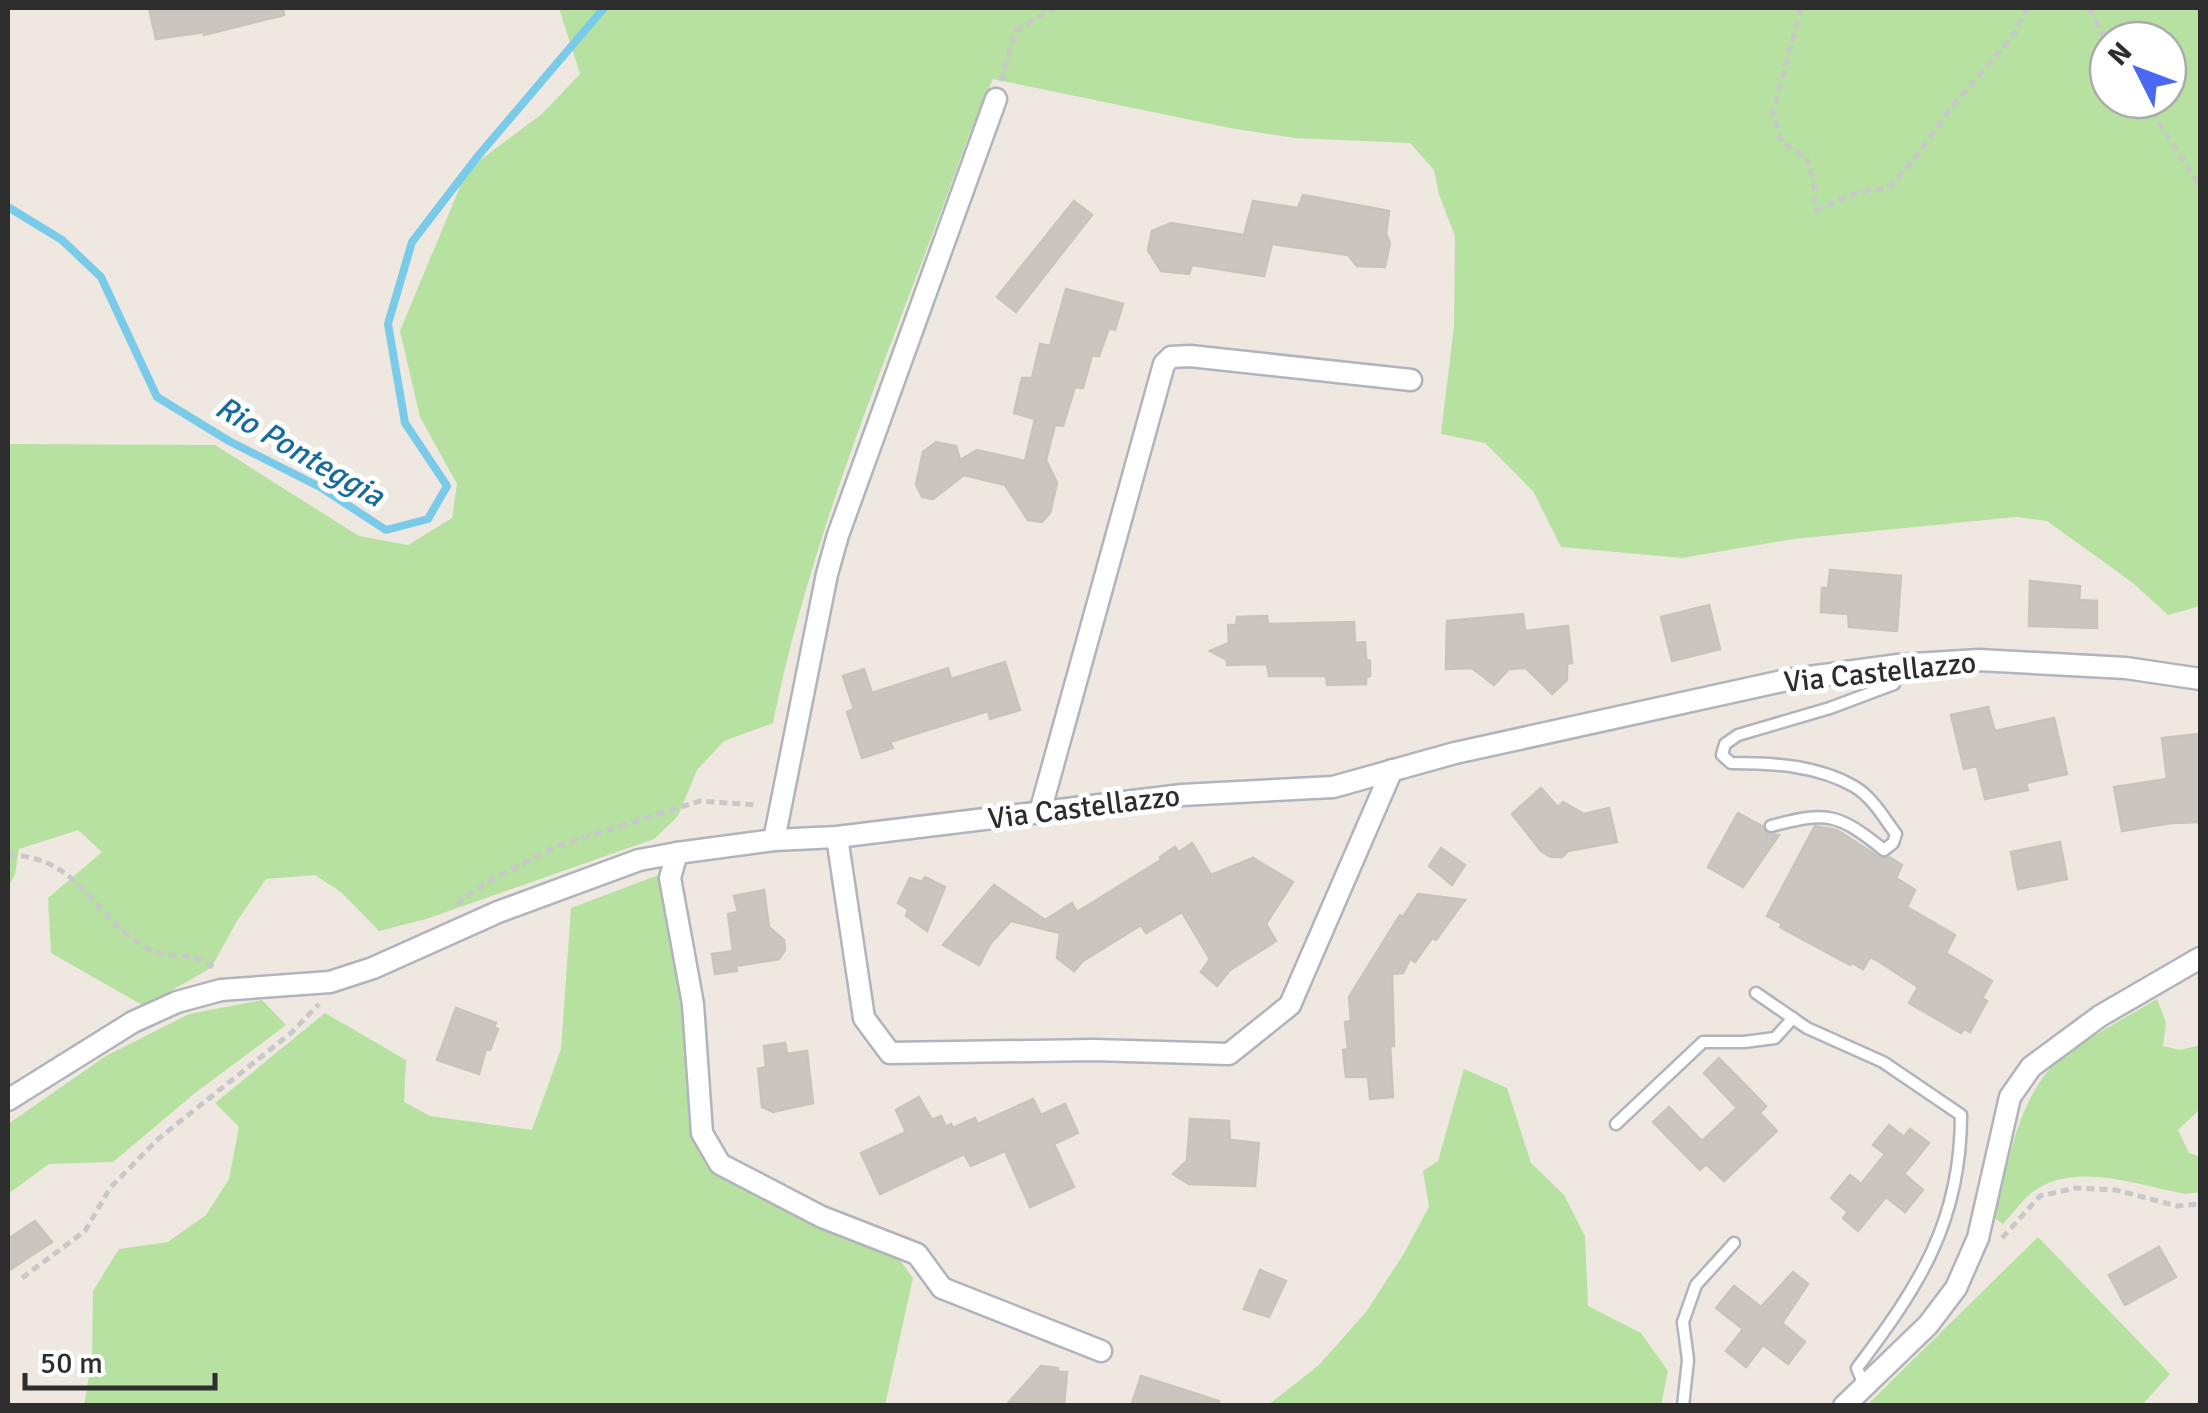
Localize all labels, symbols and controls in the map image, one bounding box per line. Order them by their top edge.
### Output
north arrow [2088,20,2188,120]
text: N [2101,35,2139,73]
water label: Rio Ponteggia [208,387,392,516]
street label: Via Castellazzo [1782,644,1978,701]
street label: Via Castellazzo [986,777,1182,838]
scale bar [25,1328,215,1390]
text: 50 m [40,1345,103,1382]

